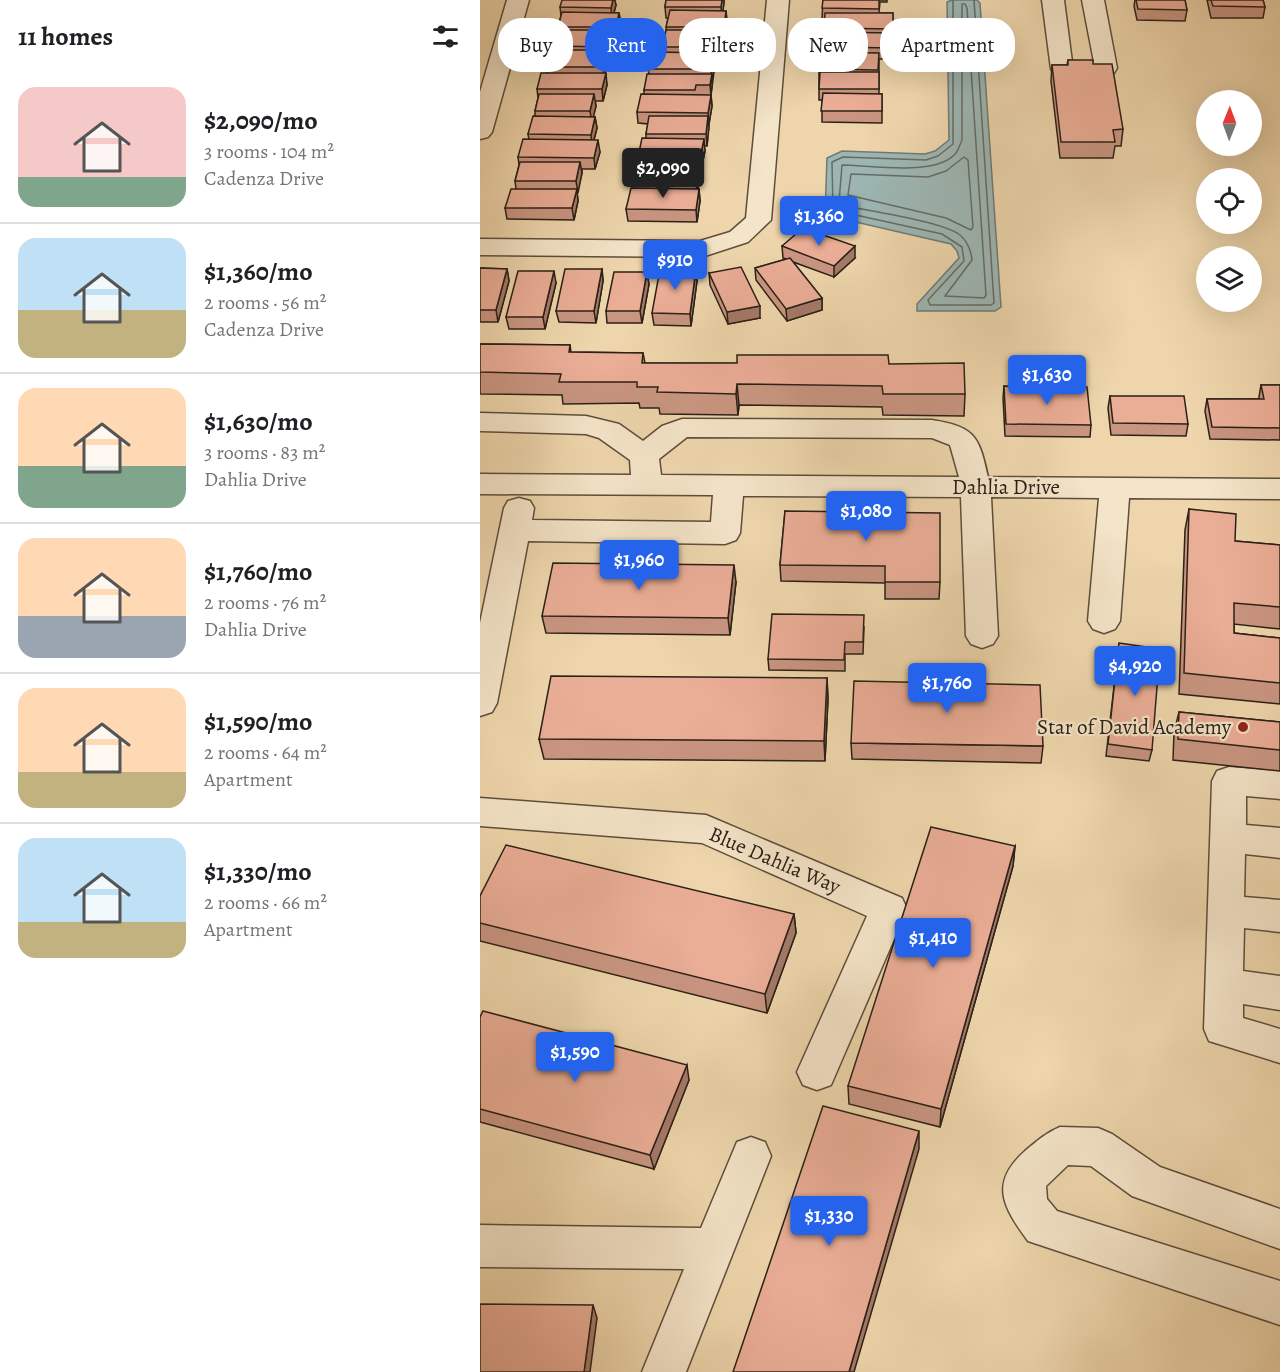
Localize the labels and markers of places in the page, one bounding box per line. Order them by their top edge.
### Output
pin: $2,090 [614,148,712,199]
pin: $1,360 [770,196,868,247]
pin: $910 [639,240,711,291]
pin: $1,630 [998,355,1096,406]
pin: $1,080 [817,491,915,542]
pin: $1,960 [590,540,688,591]
pin: $4,920 [1086,646,1184,697]
pin: $1,760 [898,663,996,714]
place label: Star of David Academy [1037,713,1232,741]
marker: Star of David Academy [1236,720,1250,734]
pin: $1,410 [884,918,982,969]
pin: $1,590 [526,1032,624,1083]
pin: $1,330 [780,1196,878,1247]

